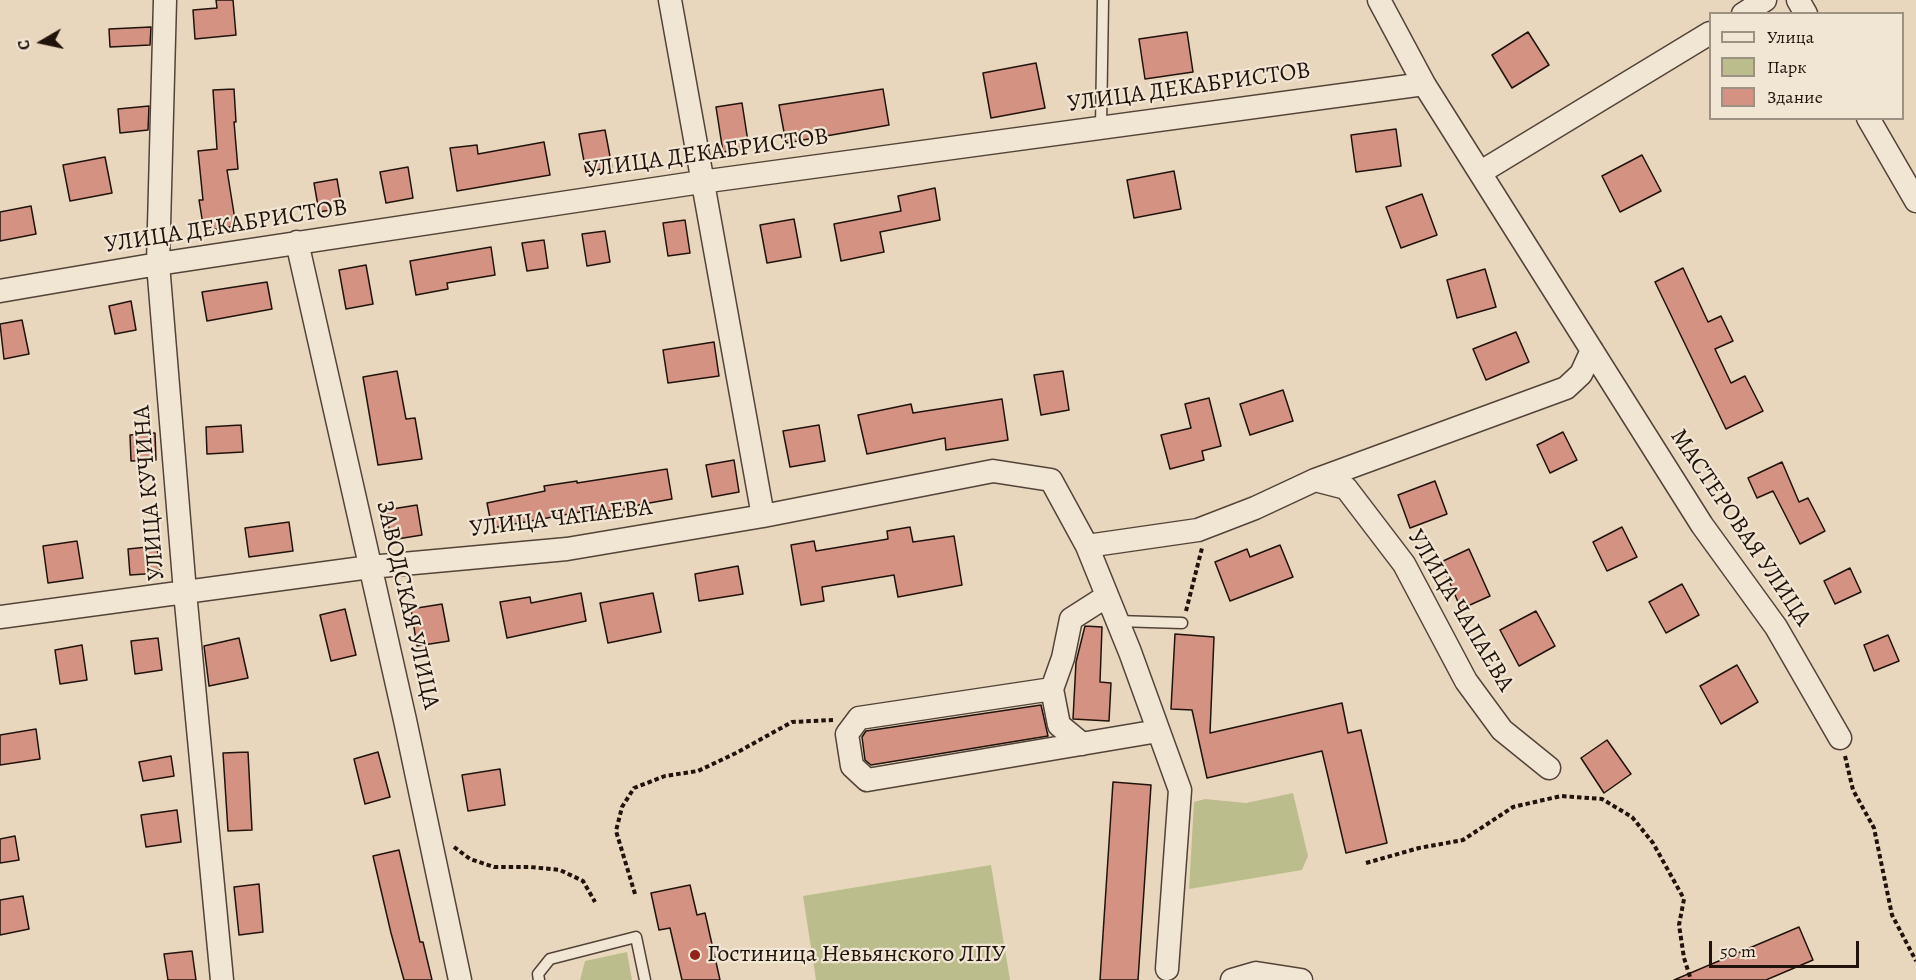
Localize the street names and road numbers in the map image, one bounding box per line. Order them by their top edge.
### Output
street label: УЛИЦА ДЕКАБРИСТОВ [1066,57,1312,119]
street label: УЛИЦА ДЕКАБРИСТОВ [584,123,830,185]
street label: УЛИЦА ДЕКАБРИСТОВ [103,194,349,260]
street label: УЛИЦА КУЧИНА [128,404,172,582]
street label: МАСТЕРОВАЯ УЛИЦА [1663,424,1817,632]
street label: УЛИЦА ЧАПАЕВА [468,494,654,544]
street label: ЗАВОДСКАЯ УЛИЦА [369,498,445,712]
street label: УЛИЦА ЧАПАЕВА [1400,525,1520,697]

